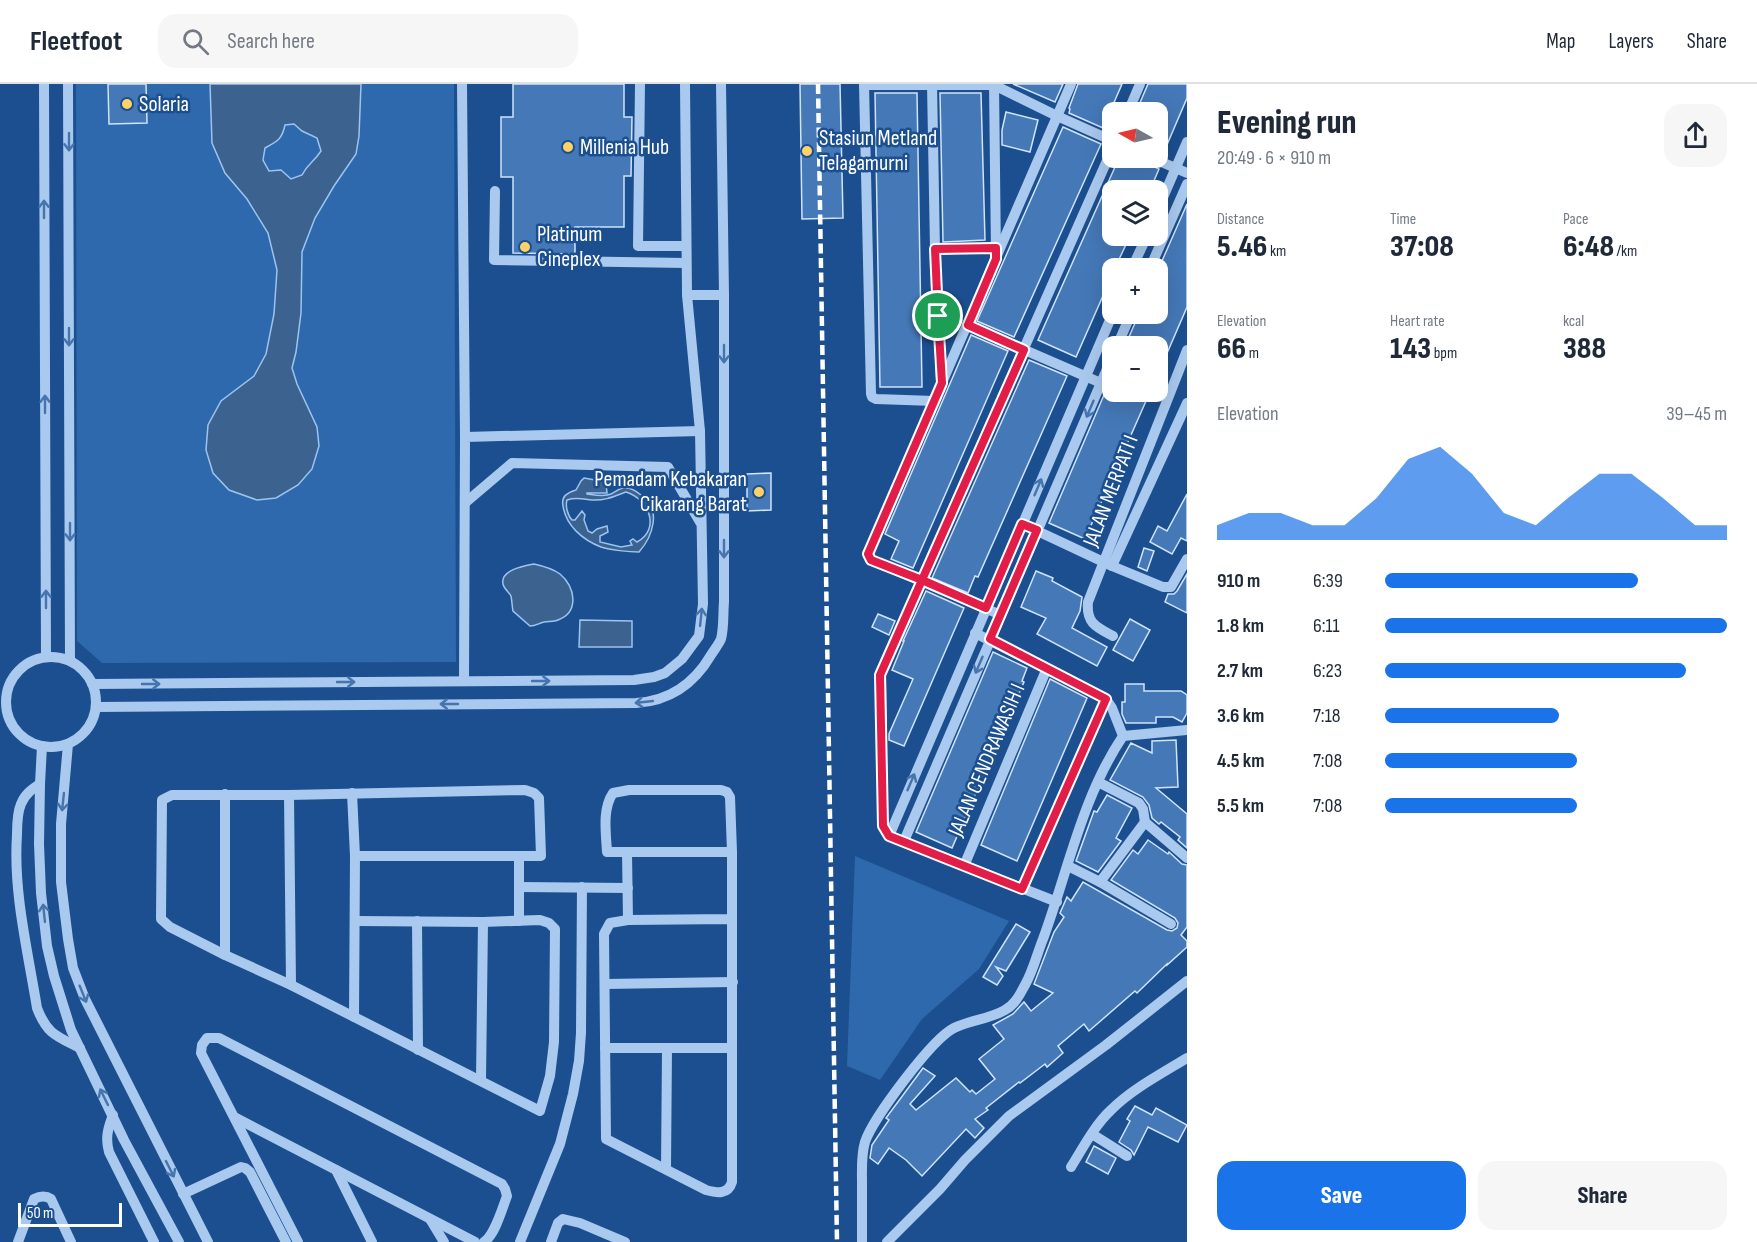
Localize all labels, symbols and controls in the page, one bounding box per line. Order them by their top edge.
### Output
search box [158,14,578,68]
text: Fleetfoot [30,25,122,58]
icon: search [179,25,212,58]
text: Search here [227,28,315,55]
text: Map [1546,29,1575,54]
text: Layers [1608,29,1654,54]
text: Share [1687,29,1727,54]
place label: Solaria [139,91,189,118]
marker: Solaria [120,97,134,111]
north arrow [1102,102,1168,168]
map controls [1102,102,1168,402]
text: Evening run [1217,103,1357,143]
button: share [1664,104,1727,167]
place label: Stasiun Metland Telagamurni [819,125,937,177]
one-way arrow [63,132,75,152]
place label: Millenia Hub [580,134,669,161]
marker: Millenia Hub [561,140,575,154]
marker: Stasiun Metland Telagamurni [800,144,814,158]
text: 20:49 · 6 × 910 m [1217,146,1331,170]
button: layers [1102,180,1168,246]
one-way arrow [38,199,50,219]
text: Distance [1217,210,1264,229]
text: Time [1390,210,1416,229]
text: Pace [1563,210,1588,229]
place label: Platinum Cineplex [537,221,602,273]
text: 5.46 [1217,229,1267,265]
text: 37:08 [1390,229,1454,265]
text: 6:48 [1563,229,1614,265]
marker: Platinum Cineplex [518,240,532,254]
text: km [1267,242,1286,261]
text: /km [1614,242,1637,261]
button: + [1102,258,1168,324]
pin [912,290,963,341]
icon: arrive [921,299,954,332]
text: Elevation [1217,312,1266,331]
text: Heart rate [1390,312,1445,331]
text: kcal [1563,312,1584,331]
one-way arrow [63,327,75,347]
text: 66 [1217,331,1246,367]
text: 143 [1390,331,1431,367]
text: 388 [1563,331,1606,367]
button: − [1102,336,1168,402]
one-way arrow [718,343,730,363]
text: m [1246,344,1259,363]
text: bpm [1431,344,1457,363]
one-way arrow [39,394,51,414]
one-way arrow [1084,399,1095,418]
text: Elevation [1217,402,1279,426]
text: 39–45 m [1666,402,1727,426]
street label: JALAN MERPATI I [1077,431,1145,552]
place label: Pemadam Kebakaran Cikarang Barat [594,466,747,518]
one-way arrow [1033,478,1044,496]
marker: Pemadam Kebakaran Cikarang Barat [752,485,766,499]
one-way arrow [64,522,76,542]
one-way arrow [718,538,730,558]
text: 910 m [1217,569,1260,593]
text: 6:39 [1313,569,1343,593]
one-way arrow [40,589,52,609]
one-way arrow [696,608,707,627]
text: 1.8 km [1217,614,1264,638]
text: 6:11 [1313,614,1340,638]
one-way arrow [973,655,984,674]
text: 2.7 km [1217,659,1263,683]
text: 6:23 [1313,659,1342,683]
one-way arrow [530,675,550,687]
one-way arrow [335,676,355,688]
one-way arrow [140,678,160,690]
street label: JALAN CENDRAWASIH I [942,680,1031,841]
one-way arrow [634,697,654,708]
one-way arrow [439,699,459,710]
text: 3.6 km [1217,704,1264,728]
text: 7:18 [1313,704,1340,728]
text: 4.5 km [1217,749,1264,773]
text: 7:08 [1313,749,1342,773]
one-way arrow [906,773,918,791]
one-way arrow [57,791,68,811]
text: 5.5 km [1217,794,1264,818]
text: 7:08 [1313,794,1342,818]
one-way arrow [38,904,49,923]
one-way arrow [78,984,89,1003]
one-way arrow [97,1088,109,1106]
one-way arrow [165,1159,176,1177]
button: Save [1217,1161,1466,1230]
button: Share [1478,1161,1727,1230]
scale bar [18,1200,122,1228]
text: 50 m [27,1204,53,1223]

